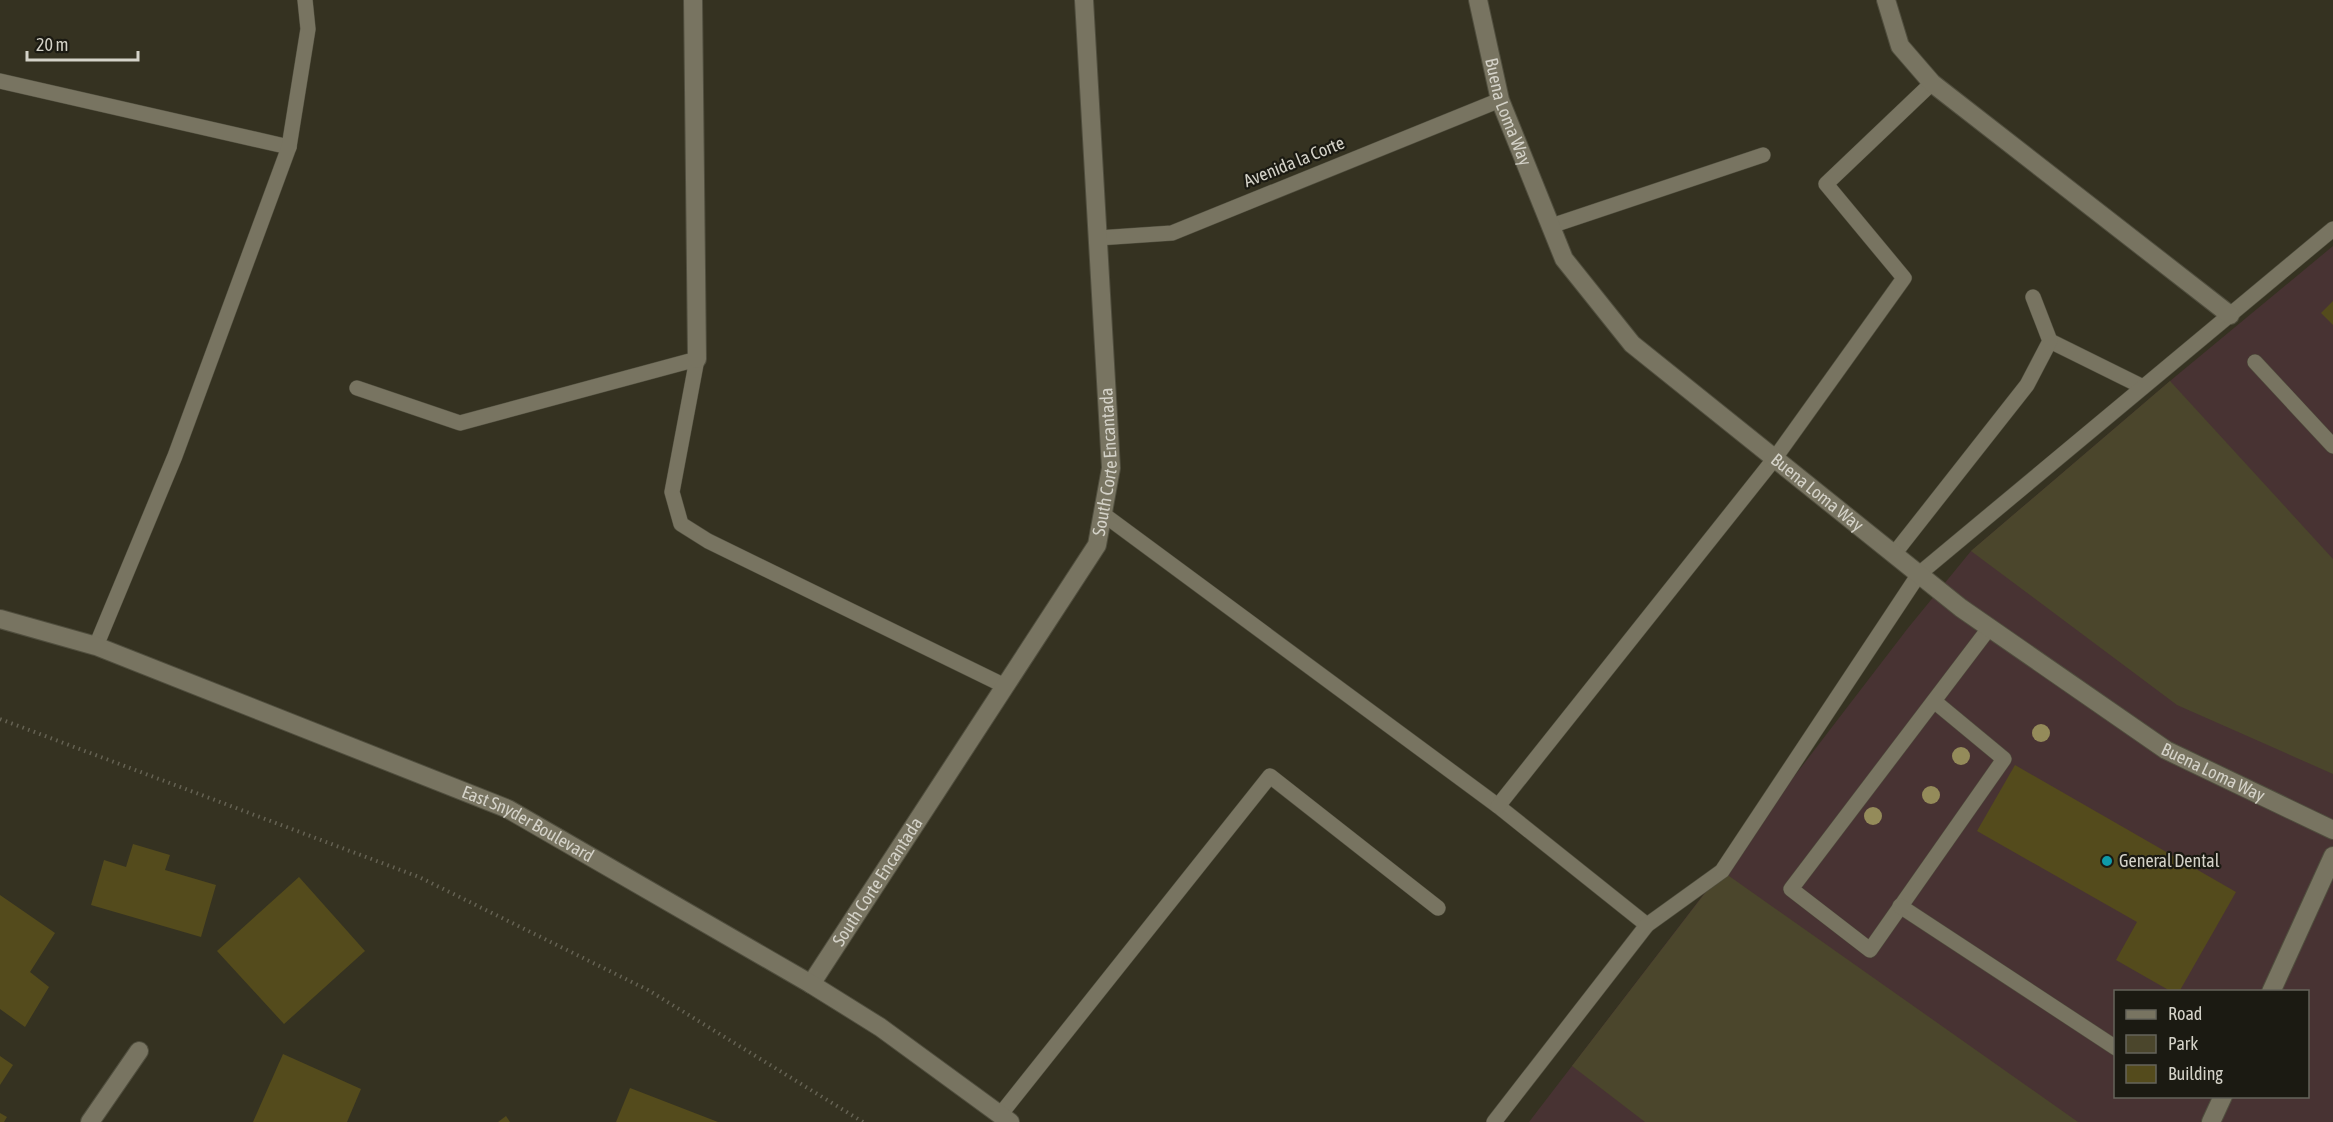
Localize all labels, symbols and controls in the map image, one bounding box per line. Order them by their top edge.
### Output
scale bar [27,24,138,62]
text: 20 m [36,34,68,55]
street label: Buena Loma Way [1481,56,1536,169]
street label: Avenida la Corte [1240,132,1347,191]
street label: South Corte Encantada [1088,387,1121,537]
street label: Buena Loma Way [1767,449,1868,536]
street label: Buena Loma Way [2158,738,2269,806]
street label: East Snyder Boulevard [459,781,598,866]
street label: South Corte Encantada [828,813,927,950]
place label: General Dental [2119,850,2220,871]
marker: General Dental [2100,854,2114,868]
legend [2114,990,2309,1098]
text: Road [2168,1003,2202,1024]
text: Park [2168,1033,2198,1054]
text: Building [2168,1063,2223,1084]

